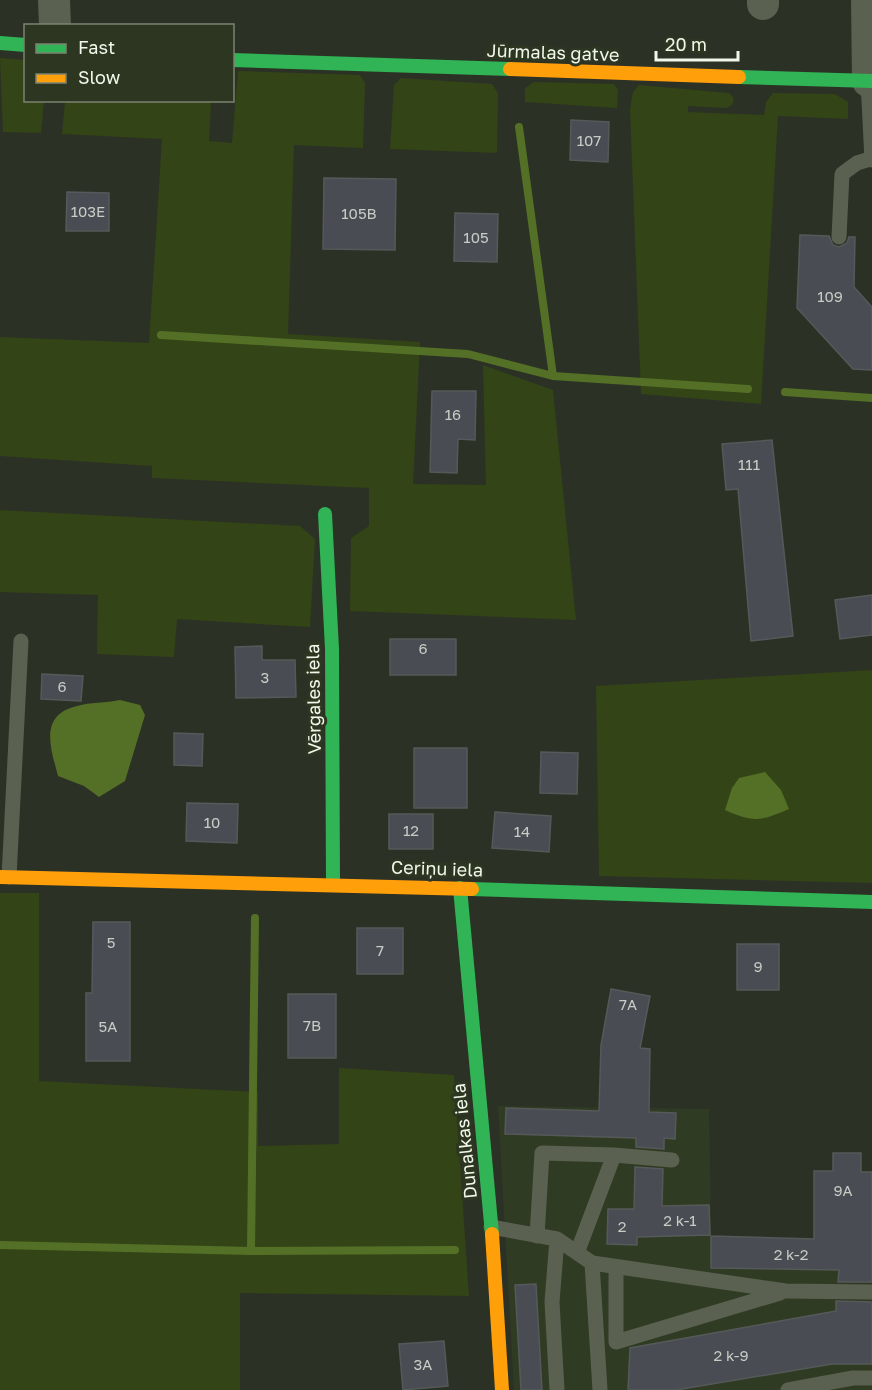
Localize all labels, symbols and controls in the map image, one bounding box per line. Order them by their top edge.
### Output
legend [24,24,234,102]
scale bar [656,24,738,62]
text: 20 m [665,33,707,55]
text: Fast [78,36,115,58]
street label: Jūrmalas gatve [486,39,620,65]
text: Slow [78,66,121,88]
house number: 107 [577,131,601,149]
house number: 103E [71,202,105,220]
house number: 105B [341,204,377,222]
house number: 105 [463,228,489,246]
house number: 109 [817,287,843,305]
house number: 16 [445,405,461,423]
house number: 111 [738,455,760,473]
house number: 6 [418,639,428,657]
street label: Vērgales iela [301,643,325,755]
house number: 3 [261,668,269,686]
house number: 6 [57,677,67,695]
house number: 10 [204,813,220,831]
house number: 12 [403,821,419,839]
house number: 14 [514,822,530,840]
street label: Ceriņu iela [391,855,483,882]
house number: 5 [107,933,115,951]
house number: 7 [376,941,384,959]
house number: 9 [753,957,763,975]
house number: 7A [619,995,637,1013]
house number: 7B [303,1016,321,1034]
house number: 5A [99,1017,117,1035]
street label: Dunalkas iela [447,1082,481,1200]
house number: 9A [833,1181,853,1199]
house number: 2 k-1 [663,1211,697,1229]
house number: 2 [618,1217,626,1235]
house number: 2 k-2 [774,1245,808,1263]
house number: 2 k-9 [713,1346,749,1364]
house number: 3A [414,1355,432,1373]

